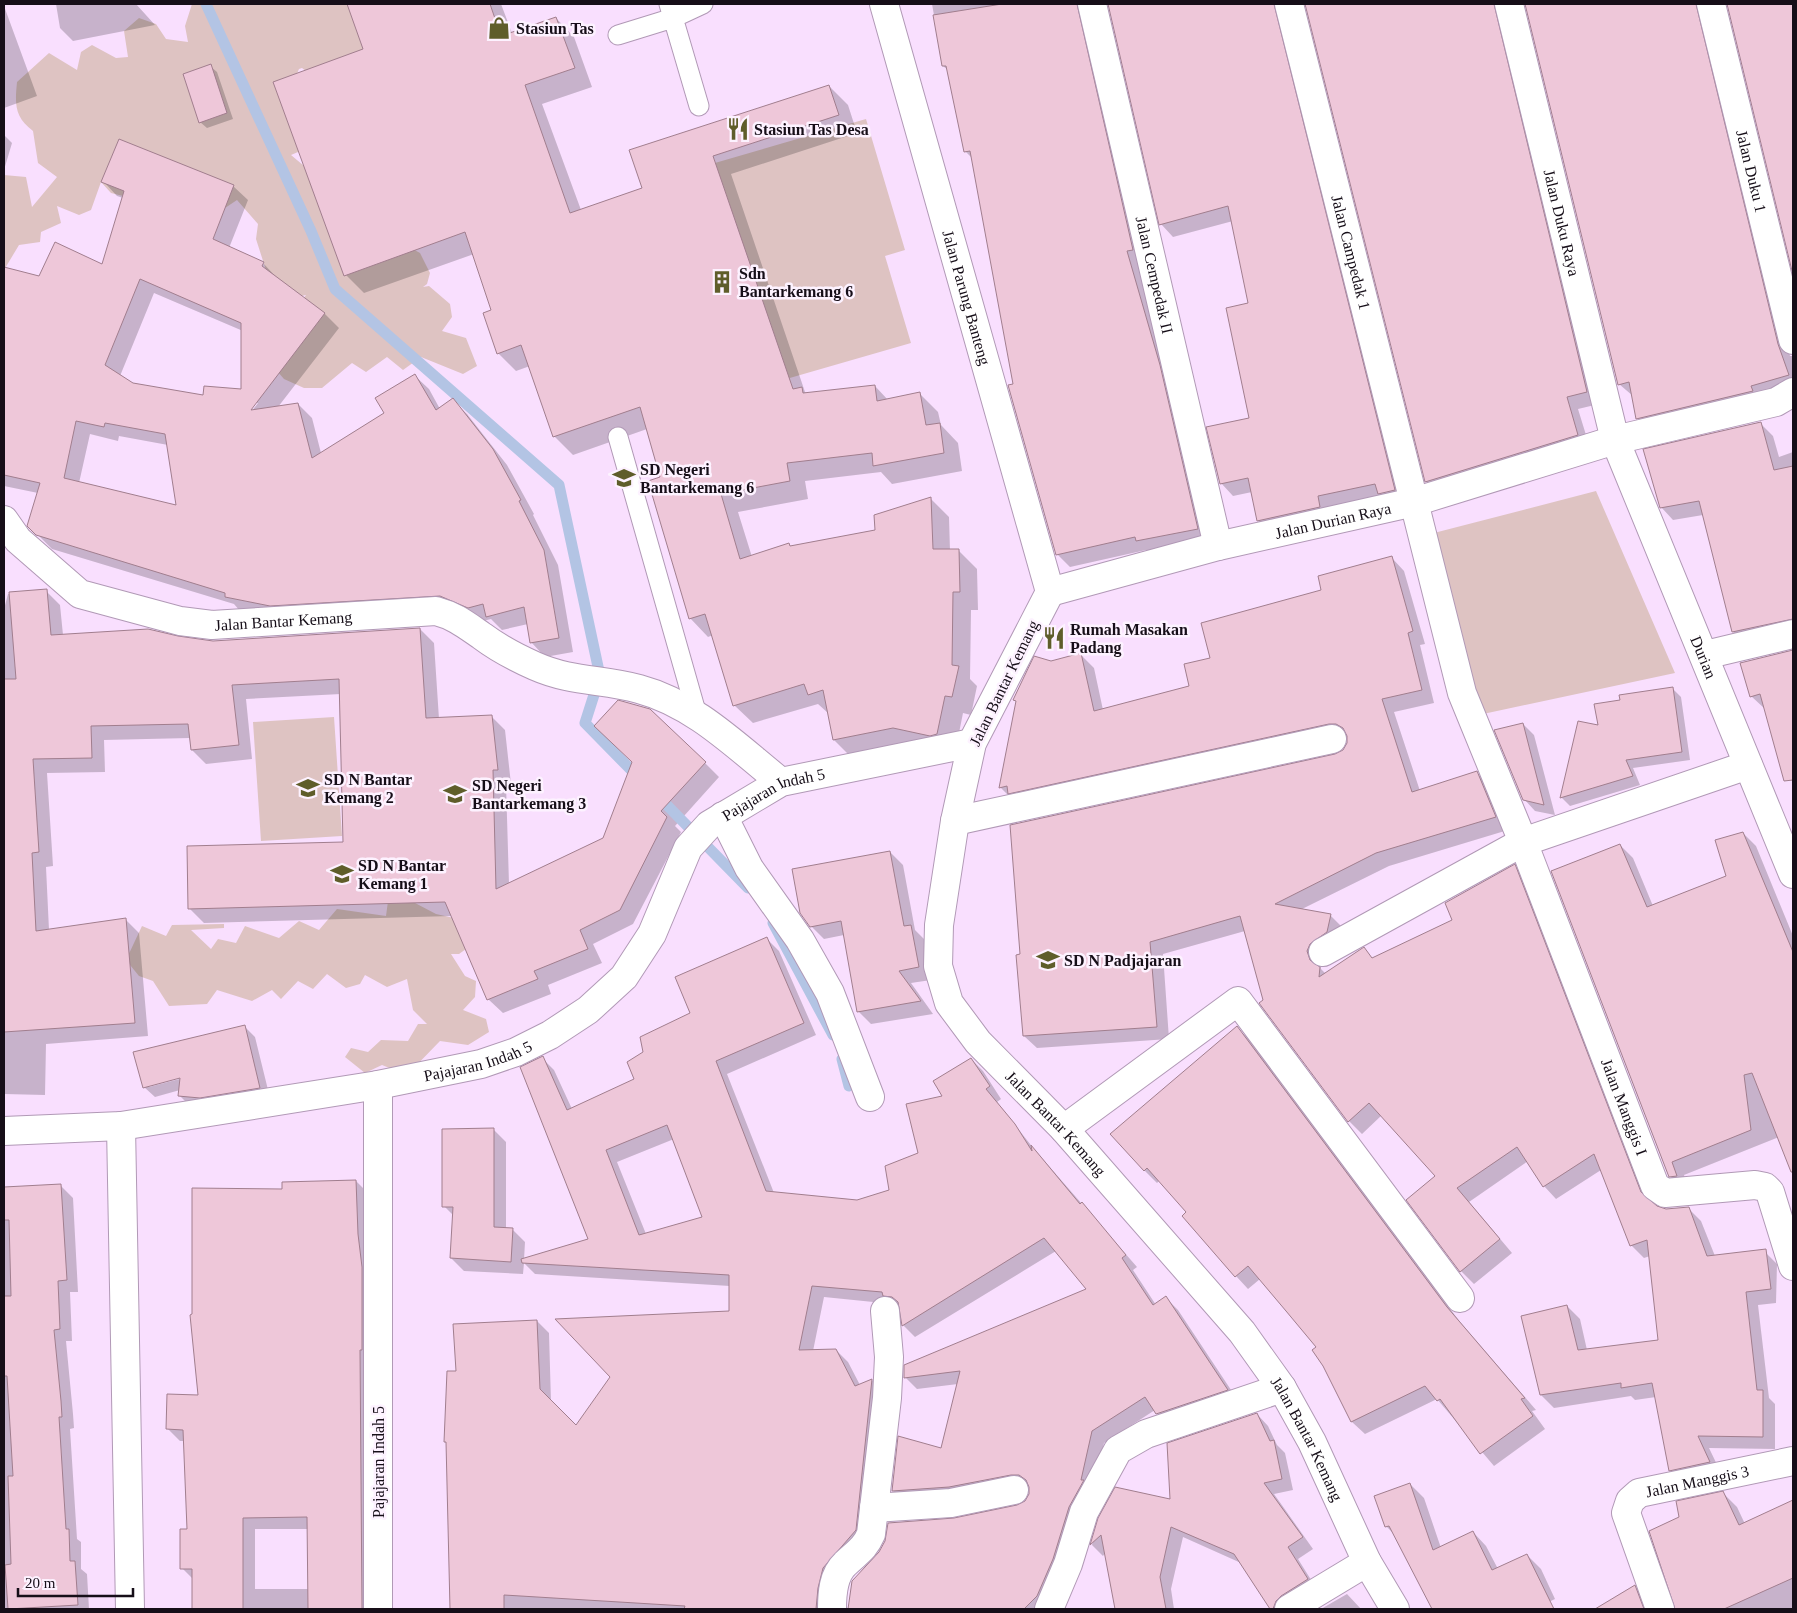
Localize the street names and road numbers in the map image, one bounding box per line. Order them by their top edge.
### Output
street label: Jalan Duku 1 [1734,128,1770,214]
street label: Jalan Duku Raya [1541,167,1583,278]
street label: Jalan Campedak 1 [1329,193,1374,311]
street label: Jalan Cempedak II [1133,214,1177,335]
street label: Jalan Parung Banteng [940,228,994,367]
street label: Jalan Durian Raya [1273,499,1393,541]
street label: Jalan Bantar Kemang [214,608,353,633]
street label: Jalan Bantar Kemang [966,617,1043,749]
street label: Durian [1688,633,1720,681]
street label: Pajajaran Indah 5 [719,765,826,824]
street label: Pajajaran Indah 5 [422,1037,535,1084]
street label: Jalan Manggis I [1598,1056,1651,1158]
street label: Jalan Bantar Kemang [1003,1067,1110,1180]
street label: Jalan Bantar Kemang [1268,1373,1346,1504]
street label: Pajajaran Indah 5 [370,1406,388,1518]
street label: Jalan Manggis 3 [1644,1462,1750,1500]

